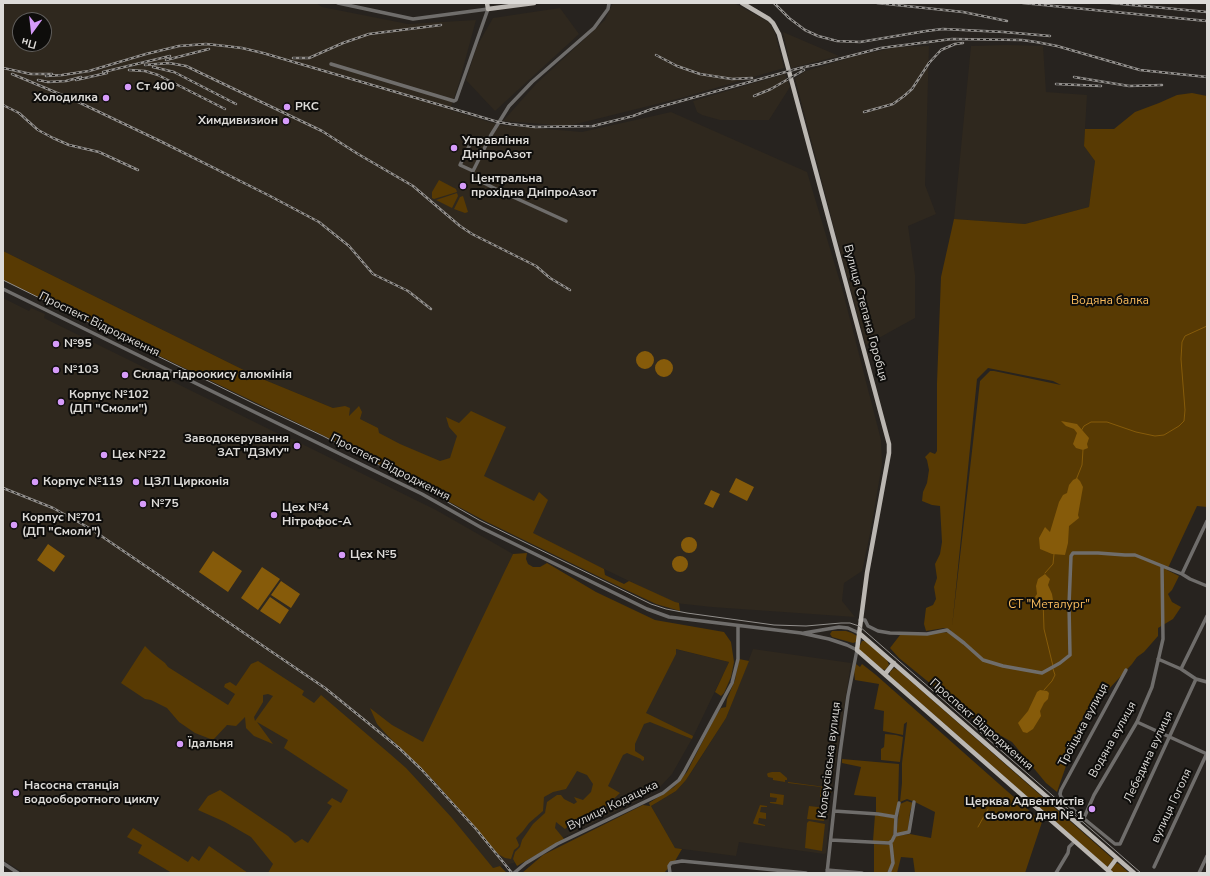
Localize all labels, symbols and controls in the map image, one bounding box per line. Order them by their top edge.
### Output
north arrow [12,12,52,52]
text: Пн [20,34,38,52]
place label: Ст 400 [136,80,175,94]
marker: Ст 400 [123,82,133,92]
place label: Холодилка [34,91,98,105]
marker: Холодилка [101,93,111,103]
place label: РКС [295,100,319,114]
marker: РКС [282,102,292,112]
place label: Химдивизион [198,114,278,128]
marker: Химдивизион [281,116,291,126]
place label: Управління ДніпроАзот [462,134,532,162]
marker: Управління ДніпроАзот [449,143,459,153]
place label: Центральна прохідна ДніпроАзот [471,172,597,200]
marker: Центральна прохідна ДніпроАзот [458,181,468,191]
street label: Вулиця Степана Горобця [840,243,890,383]
street label: Проспект Відродження [36,289,162,361]
park label: Водяна балка [1071,294,1149,308]
place label: №95 [64,337,92,351]
marker: №95 [51,339,61,349]
place label: №103 [64,363,99,377]
marker: №103 [51,365,61,375]
place label: Склад гідроокису алюмінія [133,368,292,382]
marker: Склад гідроокису алюмінія [120,370,130,380]
place label: Корпус №102 (ДП "Смоли") [69,388,149,416]
marker: Корпус №102 (ДП "Смоли") [56,397,66,407]
place label: Заводокерування ЗАТ "ДЗМУ" [184,432,289,460]
street label: Проспект Відродження [328,432,452,504]
marker: Заводокерування ЗАТ "ДЗМУ" [292,441,302,451]
place label: Цех №22 [112,448,166,462]
marker: Цех №22 [99,450,109,460]
place label: Корпус №119 [43,475,123,489]
place label: ЦЗЛ Цирконія [144,475,229,489]
marker: Корпус №119 [30,477,40,487]
marker: ЦЗЛ Цирконія [131,477,141,487]
place label: №75 [151,497,179,511]
marker: №75 [138,499,148,509]
place label: Цех №4 Нітрофос-А [282,501,352,529]
marker: Цех №4 Нітрофос-А [269,510,279,520]
place label: Корпус №701 (ДП "Смоли") [22,511,102,539]
marker: Корпус №701 (ДП "Смоли") [9,520,19,530]
place label: Цех №5 [350,548,397,562]
marker: Цех №5 [337,550,347,560]
park label: СТ "Металург" [1008,598,1090,612]
street label: Проспект Відродження [926,676,1036,774]
street label: Троїцька вулиця [1056,681,1112,769]
street label: Водяна вулиця [1086,699,1140,781]
street label: Колеусівська вулиця [816,701,844,819]
street label: Лебедина вулиця [1121,709,1177,805]
place label: Їдальня [188,737,233,751]
marker: Їдальня [175,739,185,749]
street label: вулиця Гоголя [1149,767,1195,845]
street label: Вулиця Кодацька [565,778,661,834]
place label: Насосна станція водооборотного циклу [24,779,159,807]
marker: Насосна станція водооборотного циклу [11,788,21,798]
place label: Церква Адвентистів сьомого дня № 1 [965,795,1084,823]
marker: Церква Адвентистів сьомого дня № 1 [1087,804,1097,814]

